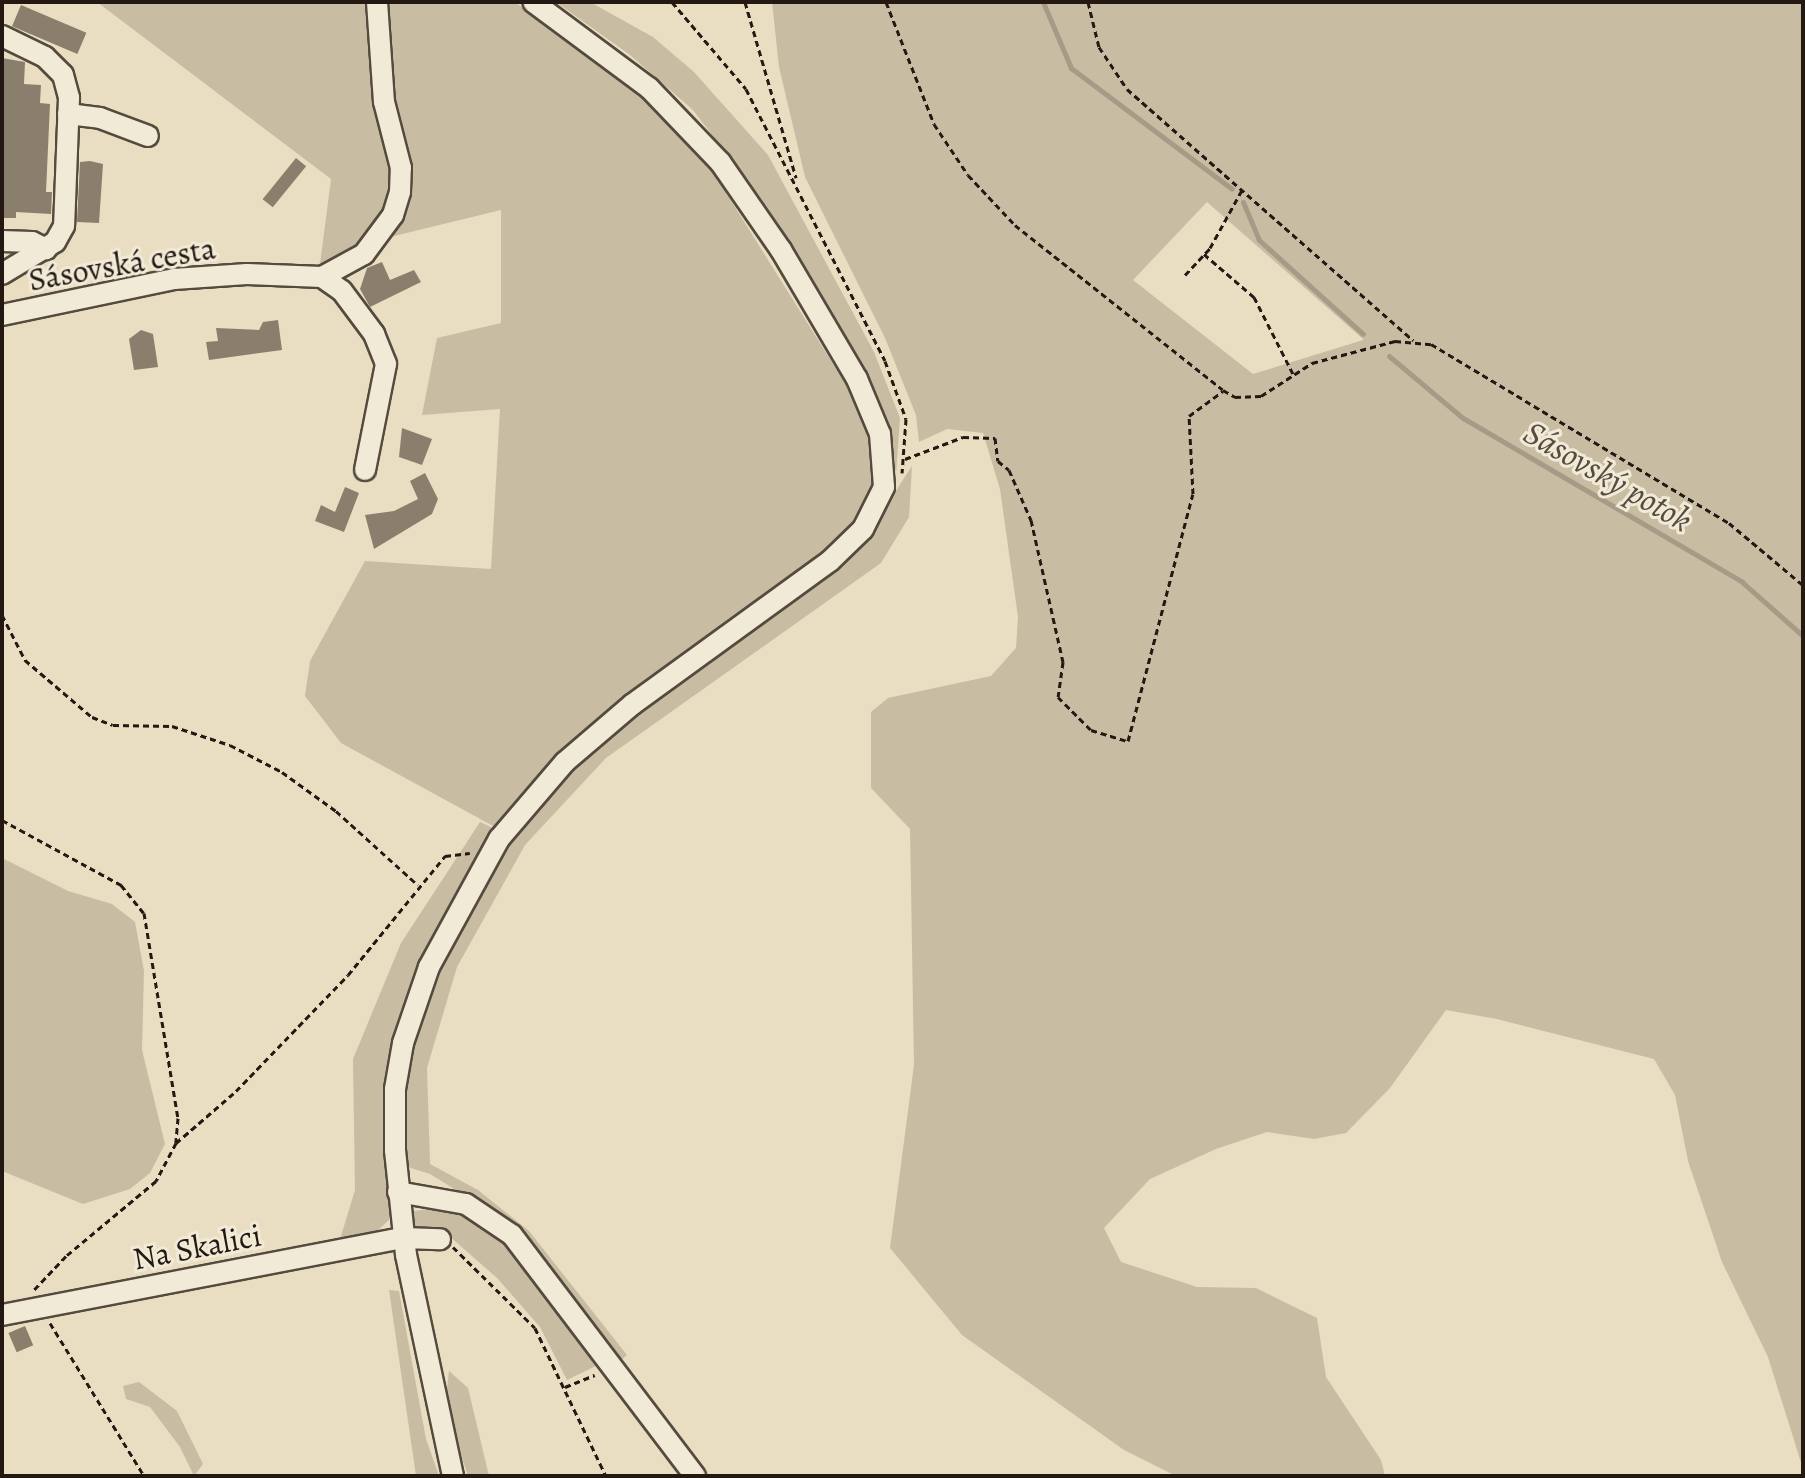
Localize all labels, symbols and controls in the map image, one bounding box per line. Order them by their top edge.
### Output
street label: Sásovská cesta [26,229,218,299]
water label: Sásovský potok [1517,412,1699,540]
street label: Na Skalici [130,1216,264,1278]

